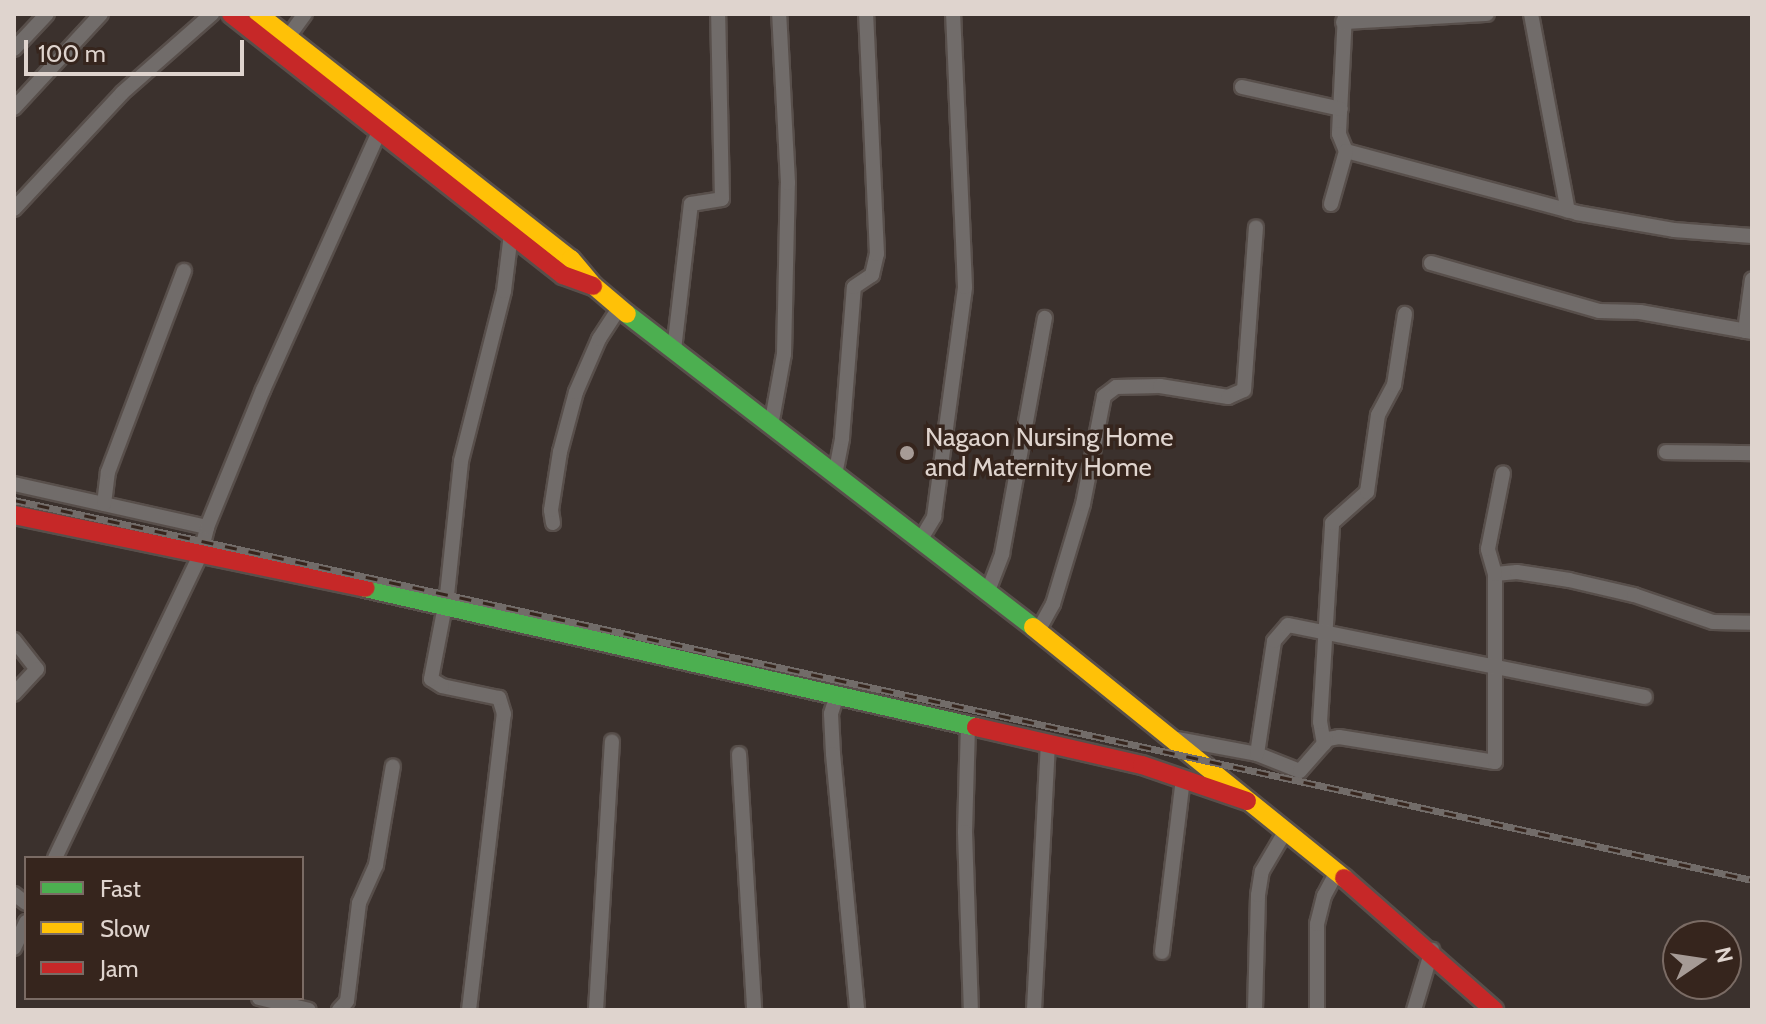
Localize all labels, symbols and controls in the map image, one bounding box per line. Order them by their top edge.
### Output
scale bar [28,24,248,74]
text: 100 m [38,39,106,68]
place label: Nagaon Nursing Home and Maternity Home [925,422,1174,484]
marker: Nagaon Nursing Home and Maternity Home [896,442,918,464]
legend [24,856,304,1000]
text: Fast [100,874,141,903]
text: Slow [100,914,150,943]
north arrow [1662,920,1742,1000]
text: N [1709,944,1739,966]
text: Jam [100,954,138,983]

